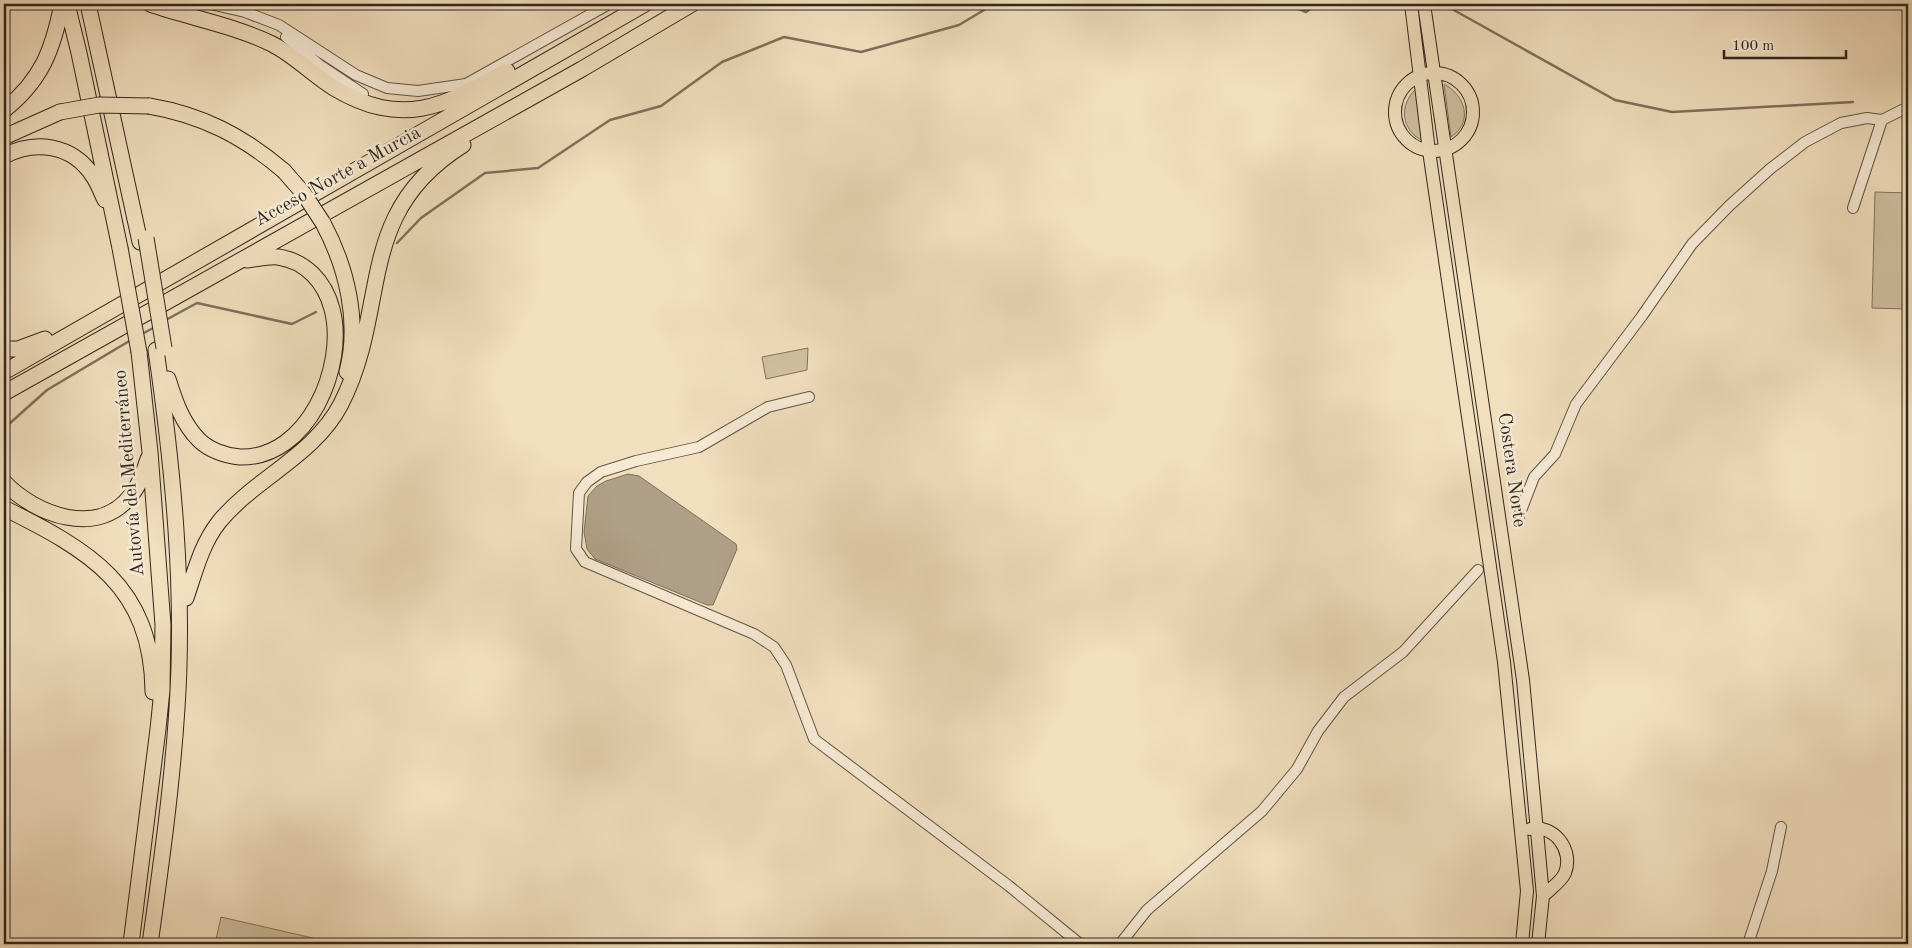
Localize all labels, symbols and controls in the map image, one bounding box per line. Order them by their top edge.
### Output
scale bar [1724,28,1847,60]
text: 100 m [1732,39,1774,54]
street label: Acceso Norte a Murcia [252,123,425,231]
street label: Autovía del Mediterráneo [111,369,149,577]
street label: Costera Norte [1494,411,1528,529]

